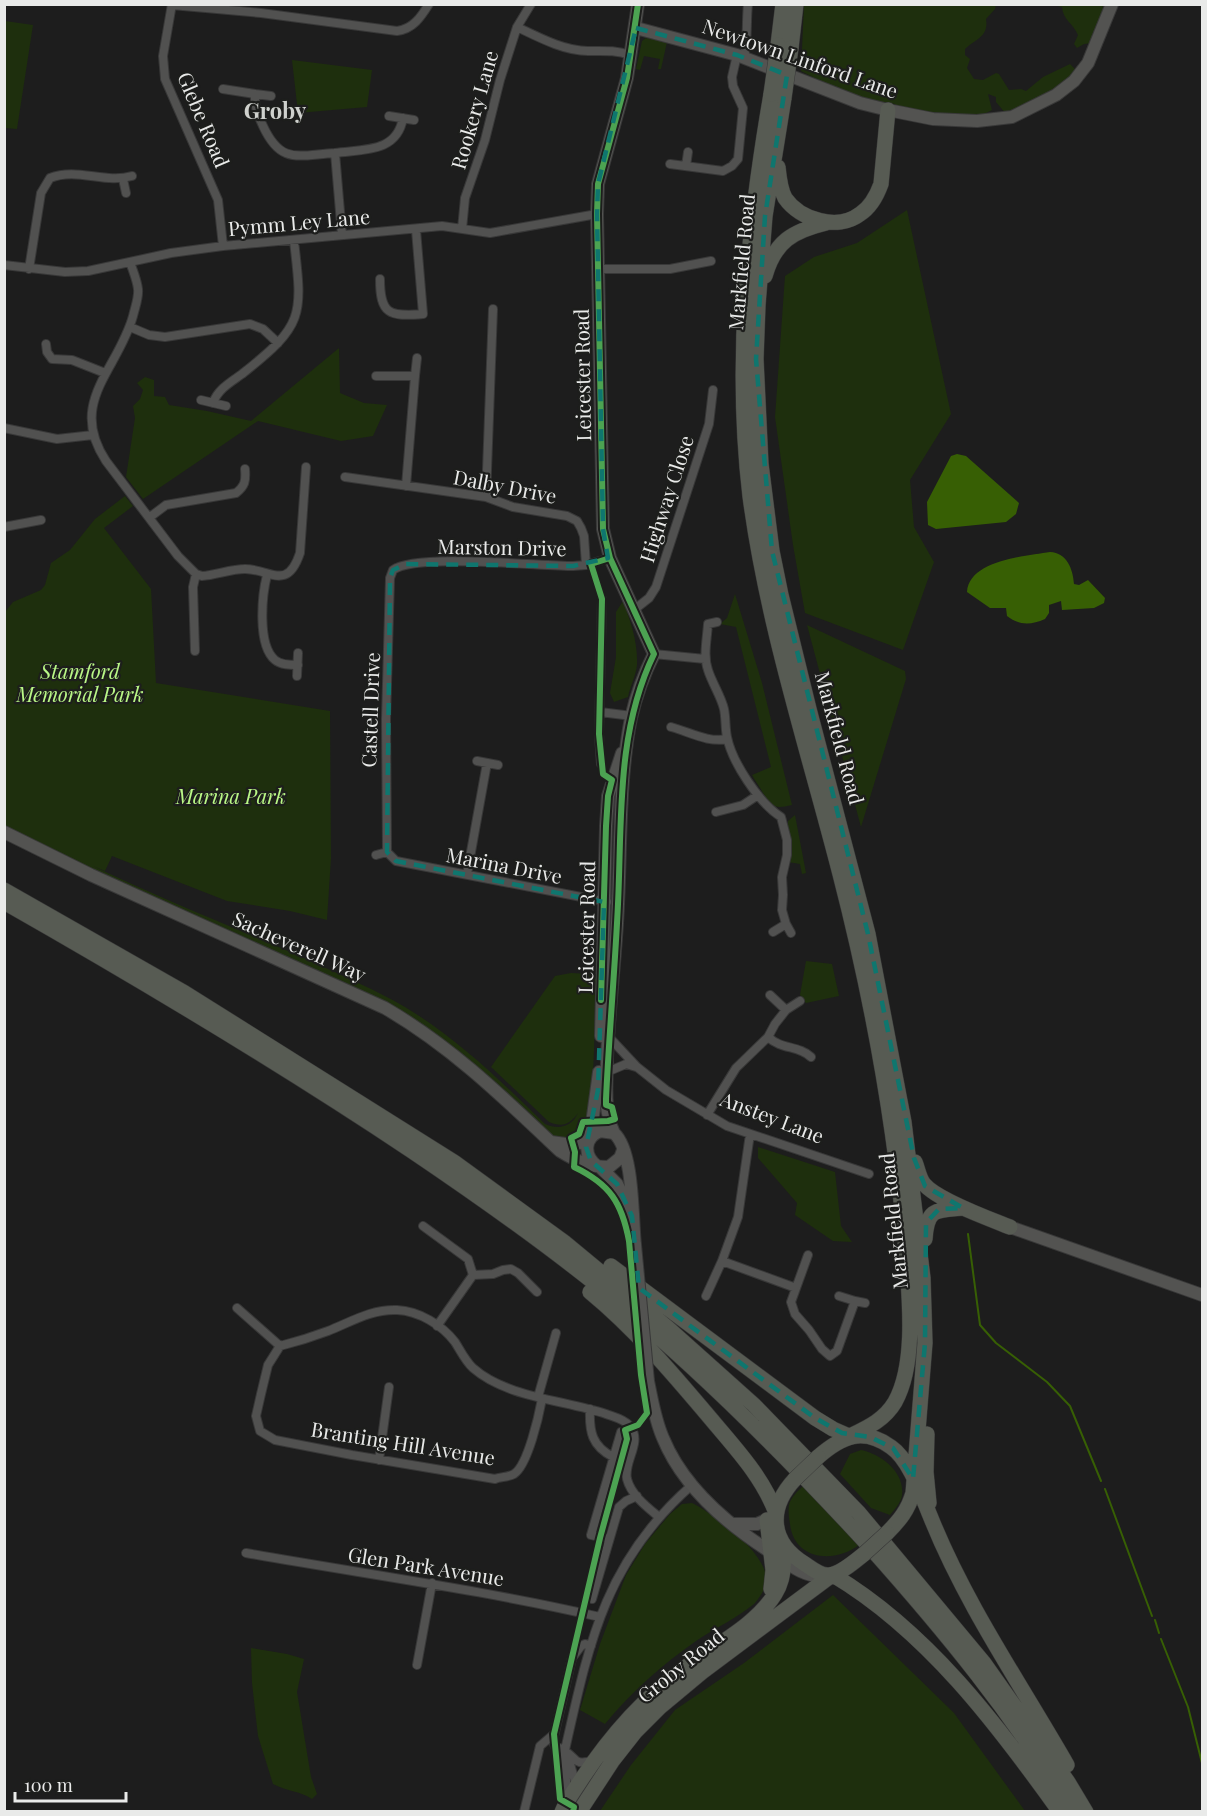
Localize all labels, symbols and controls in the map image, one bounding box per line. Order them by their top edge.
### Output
street label: Newtown Linford Lane [699,11,902,104]
street label: Rookery Lane [444,47,503,172]
street label: Glebe Road [172,67,237,172]
district label: Groby [244,95,307,125]
street label: Markfield Road [721,192,760,331]
street label: Pymm Ley Lane [227,202,371,241]
street label: Leicester Road [567,308,596,442]
street label: Highway Close [632,432,699,566]
street label: Dalby Drive [451,462,559,509]
street label: Marston Drive [437,532,567,561]
street label: Castell Drive [354,652,385,768]
park label: Stamford Memorial Park [15,657,144,707]
street label: Markfield Road [810,668,871,808]
park label: Marina Park [175,782,286,809]
street label: Marina Drive [444,840,565,889]
street label: Leicester Road [571,860,600,994]
street label: Sacheverell Way [229,904,371,987]
street label: Anstey Lane [716,1084,828,1149]
street label: Markfield Road [872,1151,913,1291]
street label: Branting Hill Avenue [309,1415,497,1470]
street label: Glen Park Avenue [346,1540,506,1591]
street label: Groby Road [631,1621,730,1708]
scale bar [15,1765,126,1803]
text: 100 m [24,1773,73,1797]

